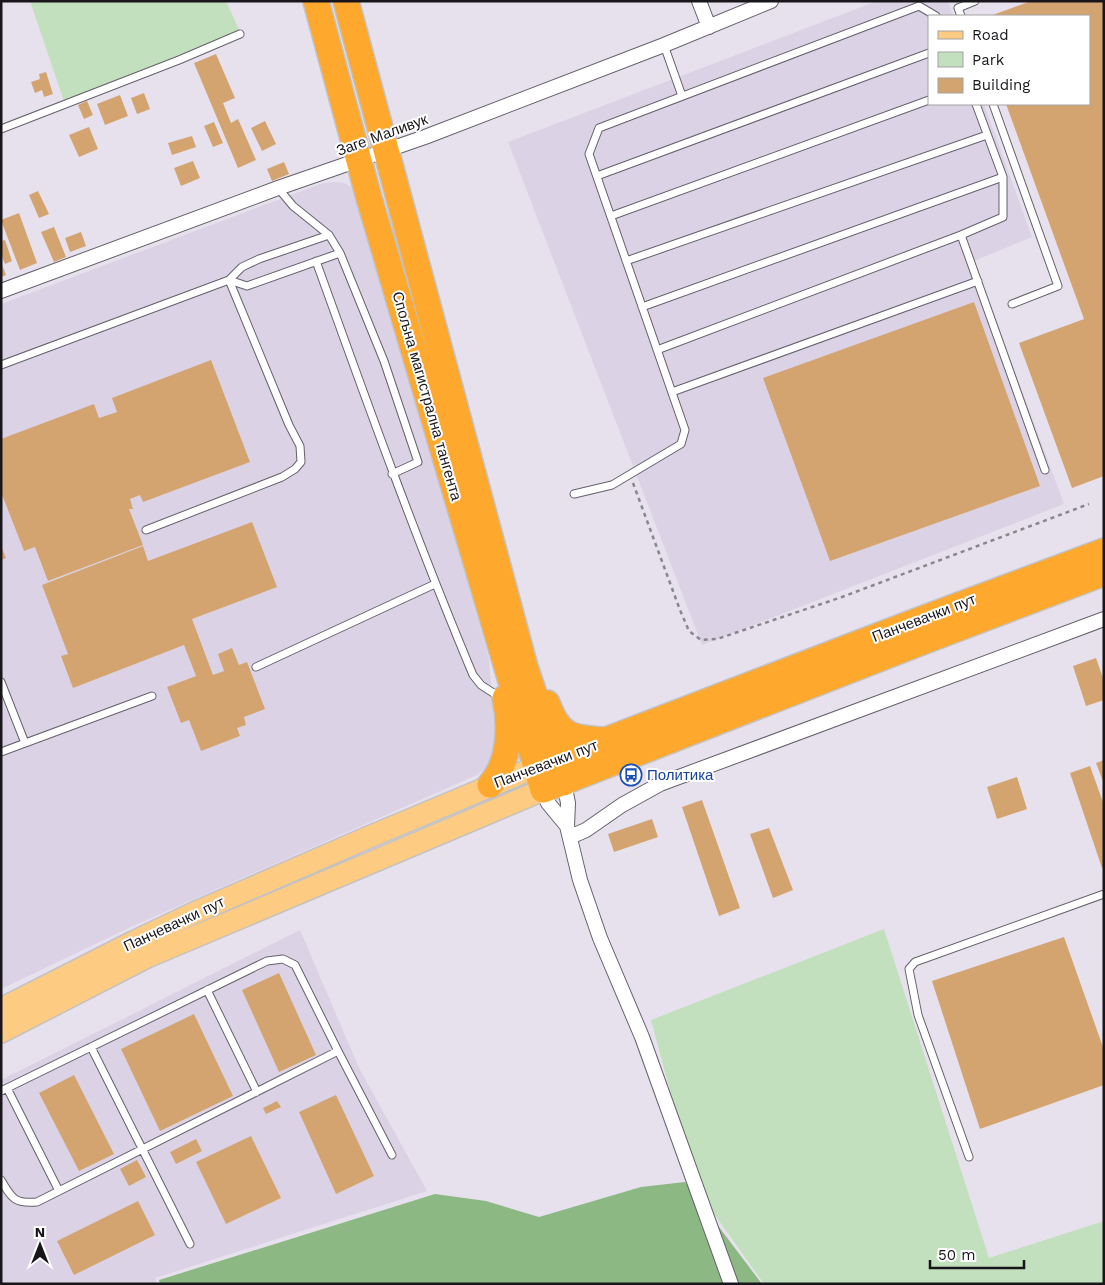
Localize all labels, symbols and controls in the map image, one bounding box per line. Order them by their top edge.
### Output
legend [928,15,1090,105]
text: Road [972,26,1009,44]
text: Park [972,51,1005,69]
text: Building [972,76,1030,94]
street label: Заге Маливук [334,110,431,160]
street label: Спољна магистрална тангента [388,289,466,503]
street label: Панчевачки пут [870,590,979,646]
street label: Панчевачки пут [492,736,601,792]
bus stop icon: Политика [619,763,643,787]
place label: Политика [647,766,714,784]
street label: Панчевачки пут [120,893,228,955]
north arrow [15,1220,65,1270]
text: N [35,1224,45,1240]
scale bar [930,1238,1024,1270]
text: 50 m [938,1246,975,1264]

